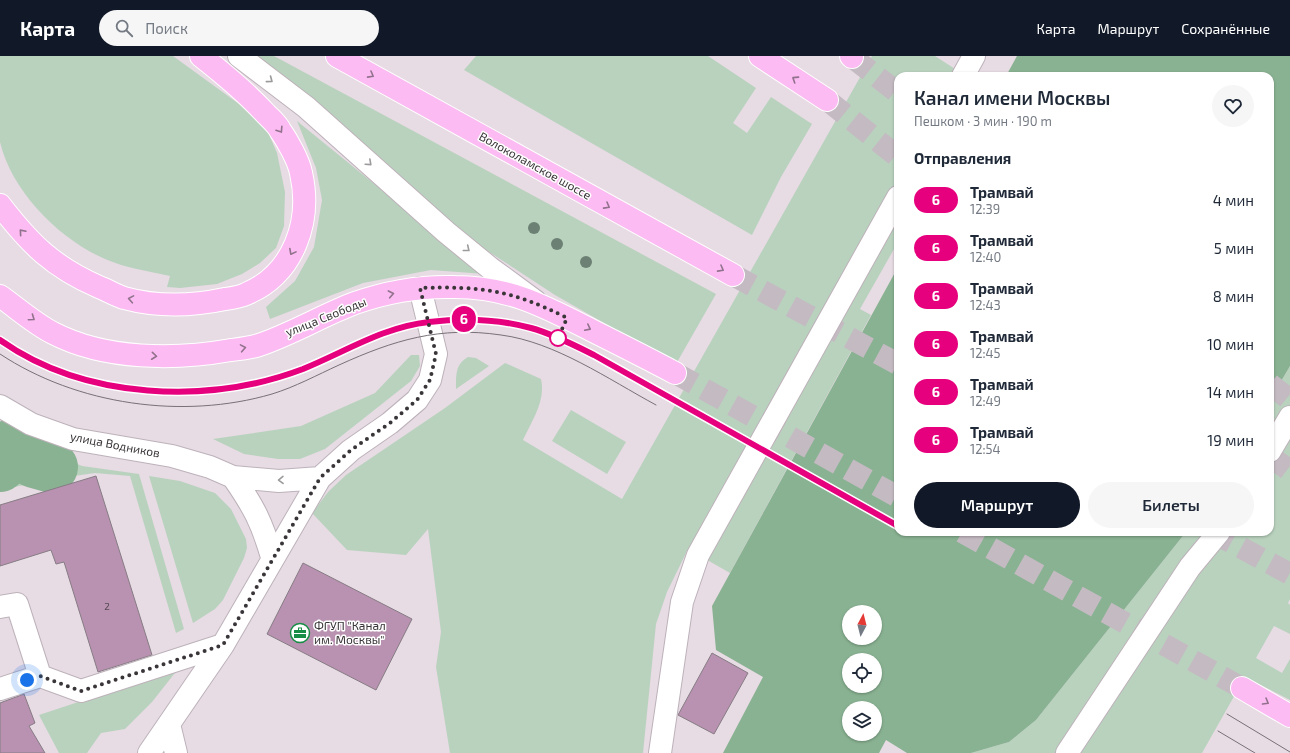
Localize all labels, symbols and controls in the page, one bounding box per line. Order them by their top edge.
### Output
search box [99,10,379,46]
text: Карта [20,17,75,40]
icon: search [113,17,135,39]
text: Поиск [145,19,188,37]
text: Карта [1037,20,1075,37]
text: Маршрут [1097,20,1159,37]
text: Сохранённые [1181,20,1270,37]
one-way arrow [367,70,375,78]
one-way arrow [265,75,272,82]
one-way arrow [792,76,799,84]
button: heart [1212,85,1254,127]
text: Канал имени Москвы [914,86,1110,109]
text: Пешком · 3 мин · 190 m [914,113,1052,129]
one-way arrow [275,126,282,133]
street label: Волоколамское шоссе [477,128,594,202]
text: Отправления [914,149,1011,167]
one-way arrow [364,159,372,166]
text: Трамвай [970,183,1034,201]
text: 6 [932,191,940,208]
text: 4 мин [1213,191,1254,209]
text: 12:39 [970,201,1000,217]
one-way arrow [603,202,611,209]
one-way arrow [19,230,26,237]
text: Трамвай [970,231,1034,249]
text: 6 [932,239,940,256]
text: 5 мин [1214,239,1254,257]
one-way arrow [462,245,469,252]
one-way arrow [289,248,297,255]
text: 12:40 [970,249,1001,265]
one-way arrow [717,264,724,272]
text: Трамвай [970,279,1034,297]
text: 6 [932,287,940,304]
text: 8 мин [1213,287,1254,305]
one-way arrow [388,290,394,298]
street label: улица Свободы [283,294,368,340]
one-way arrow [128,295,134,304]
text: 12:43 [970,297,1001,313]
line badge: 6 [451,306,477,332]
text: 6 [460,310,468,327]
one-way arrow [28,313,35,321]
one-way arrow [584,323,591,331]
text: Трамвай [970,327,1034,345]
unlabelled marker [549,329,567,347]
text: 6 [932,335,940,352]
text: 10 мин [1207,335,1254,353]
one-way arrow [240,344,246,353]
text: 12:45 [970,345,1001,361]
one-way arrow [151,351,157,360]
text: Трамвай [970,375,1034,393]
text: 6 [932,383,940,400]
text: 14 мин [1207,383,1254,401]
text: 12:49 [970,393,1001,409]
text: Трамвай [970,423,1034,441]
street label: улица Водников [69,428,161,461]
text: 6 [932,431,940,448]
text: 19 мин [1207,431,1254,449]
text: 12:54 [970,441,1001,457]
one-way arrow [278,476,284,485]
button: Маршрут [914,482,1080,528]
button: Билеты [1088,482,1254,528]
house number: 2 [104,600,110,612]
north arrow [842,605,882,645]
map controls [842,605,882,741]
place label: ФГУП "Канал им. Москвы" [314,618,386,646]
office icon: ФГУП "Канал им. Москвы" [289,622,311,644]
button: locate [842,653,882,693]
your location [17,670,37,690]
one-way arrow [1262,697,1269,704]
button: layers [842,701,882,741]

